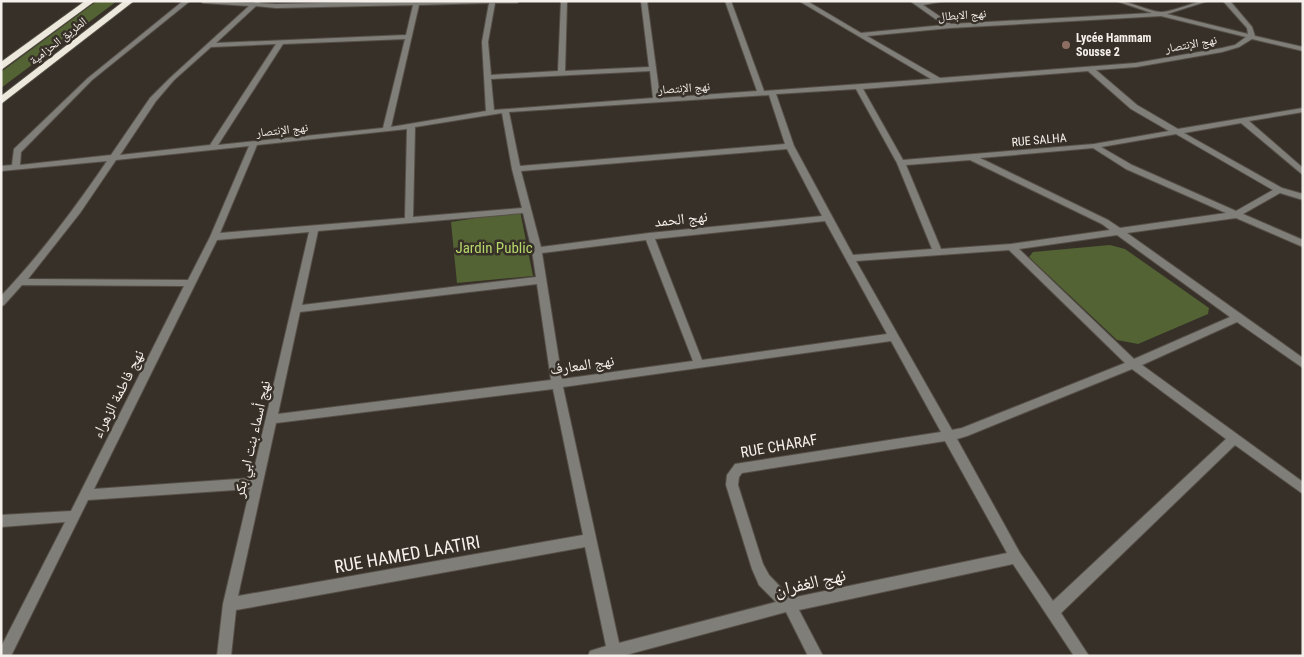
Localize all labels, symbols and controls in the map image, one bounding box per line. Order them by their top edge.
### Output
street label: نهج الابطال [937,6,987,24]
street label: الطريق الحزامية [27,14,90,68]
place label: Lycée Hammam Sousse 2 [1076,31,1152,59]
street label: نهج الإنتصار [1163,33,1218,56]
marker: Lycée Hammam Sousse 2 [1060,39,1072,51]
street label: نهج الإنتصار [656,79,711,97]
street label: نهج الإنتصار [254,120,309,140]
street label: RUE SALHA [1011,131,1067,149]
street label: نهج الحمد [654,207,709,232]
park label: Jardin Public [455,239,533,257]
street label: نهج فاطمة الزهراء [88,347,149,441]
street label: نهج المعارف [549,352,615,379]
street label: نهج أسماء بنت ابي بكر [230,379,277,501]
street label: RUE CHARAF [739,430,819,462]
street label: RUE HAMED LAATIRI [332,531,482,577]
street label: نهج الغفران [772,564,848,602]

